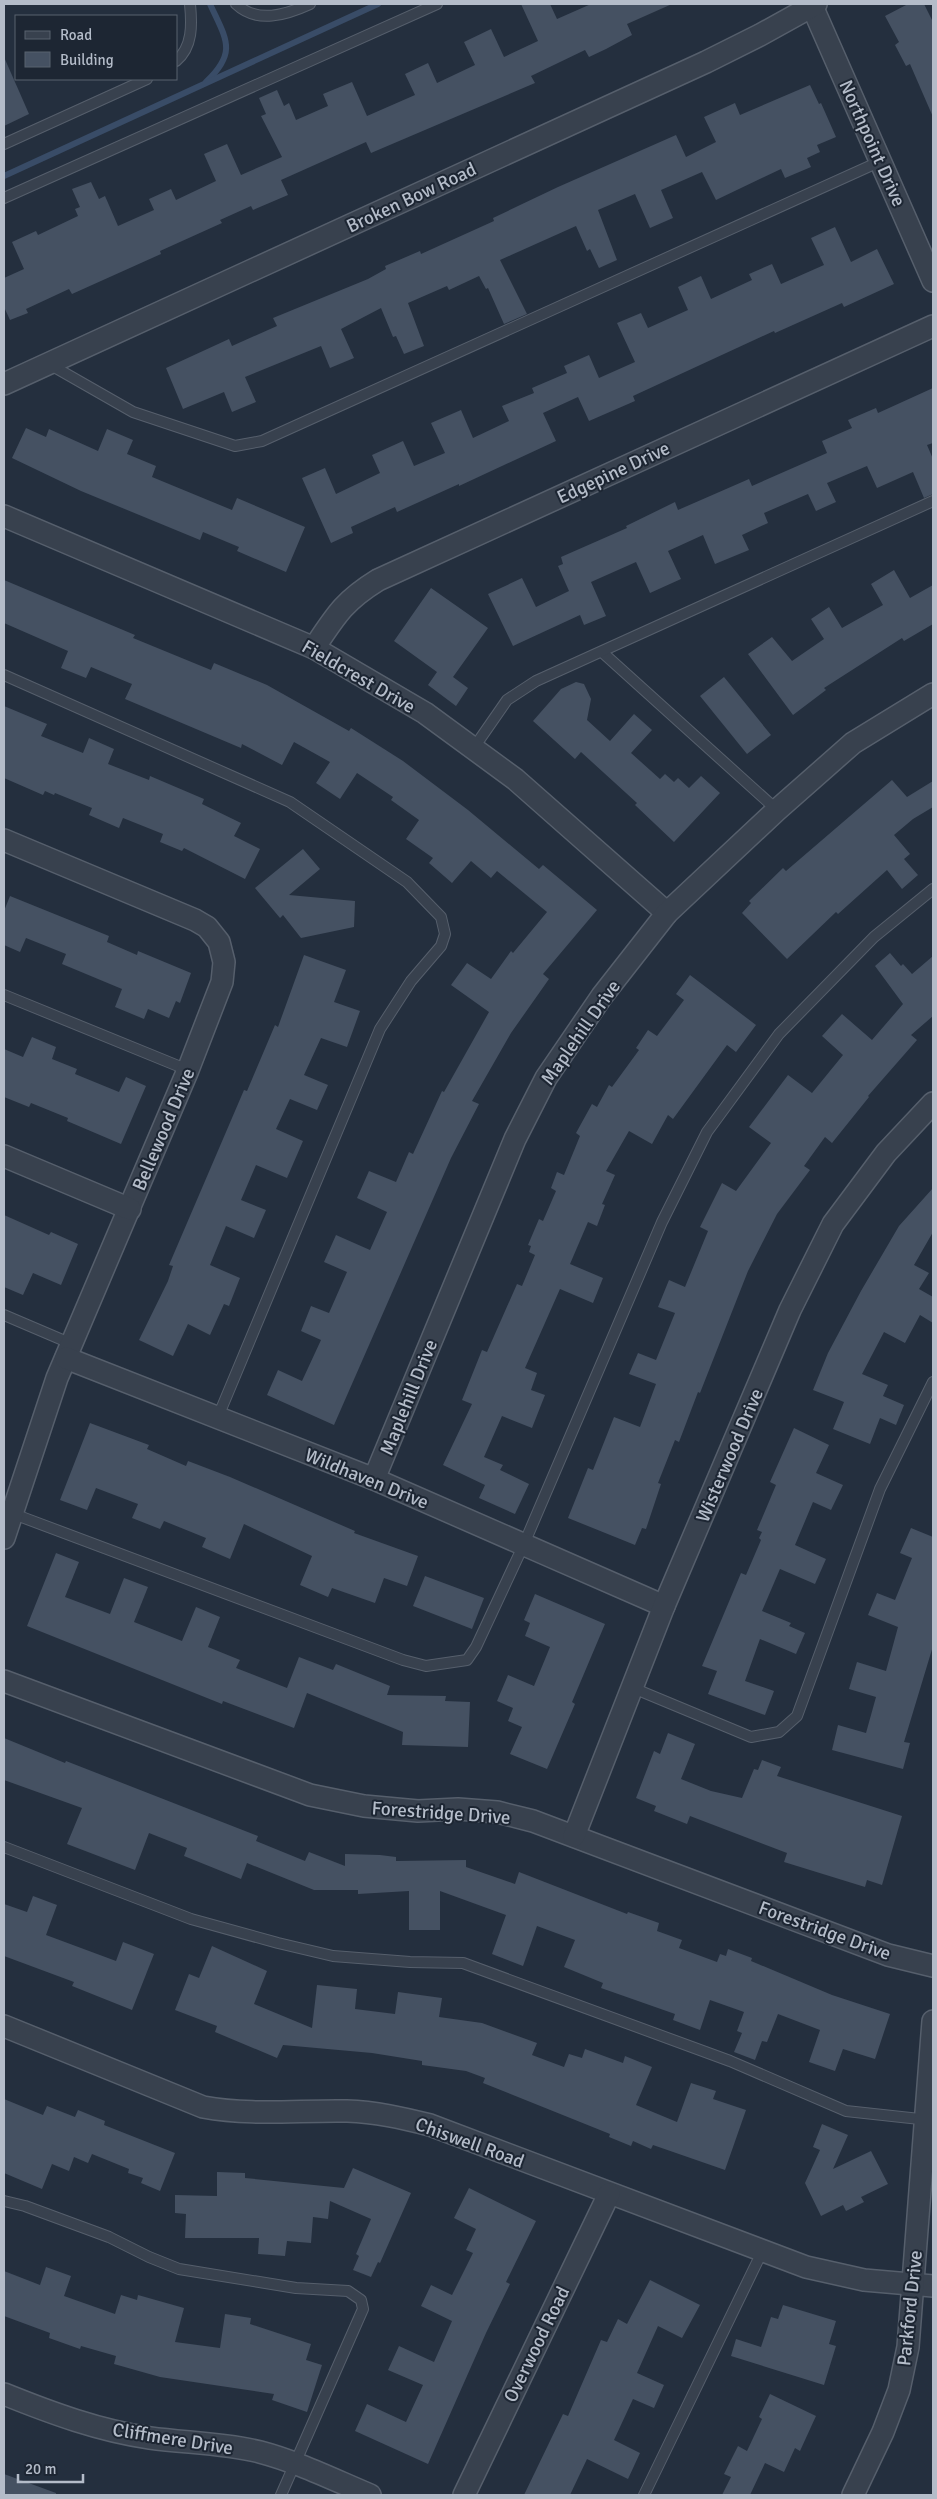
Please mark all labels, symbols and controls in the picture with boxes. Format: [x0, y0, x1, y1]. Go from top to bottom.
legend [15, 15, 178, 80]
text: Road [60, 26, 92, 44]
text: Building [60, 51, 114, 69]
street label: Northpoint Drive [833, 76, 911, 210]
street label: Broken Bow Road [343, 157, 480, 239]
street label: Edgepine Drive [553, 436, 674, 510]
street label: Fieldcrest Drive [298, 635, 419, 719]
street label: Maplehill Drive [536, 975, 626, 1090]
street label: Bellewood Drive [127, 1064, 201, 1194]
street label: Maplehill Drive [375, 1336, 443, 1459]
street label: Wisterwood Drive [691, 1385, 769, 1526]
street label: Wildhaven Drive [301, 1443, 432, 1515]
street label: Forestridge Drive [371, 1796, 511, 1830]
street label: Forestridge Drive [755, 1896, 894, 1966]
street label: Chiswell Road [412, 2112, 527, 2174]
street label: Parkford Drive [892, 2249, 928, 2367]
street label: Overwood Road [499, 2283, 575, 2406]
street label: Cliffmere Drive [111, 2418, 235, 2460]
scale bar [18, 2452, 82, 2484]
text: 20 m [25, 2460, 56, 2478]

